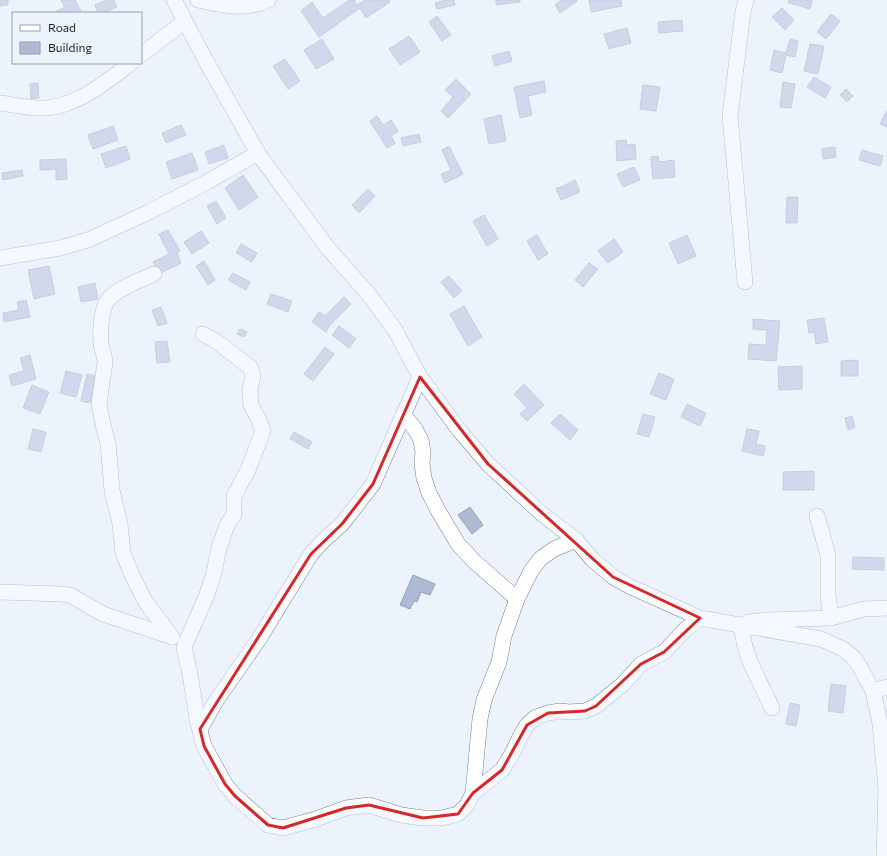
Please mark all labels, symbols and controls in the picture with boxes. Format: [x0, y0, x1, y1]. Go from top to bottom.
legend [12, 12, 142, 64]
text: Road [48, 20, 76, 34]
text: Building [48, 40, 92, 54]

